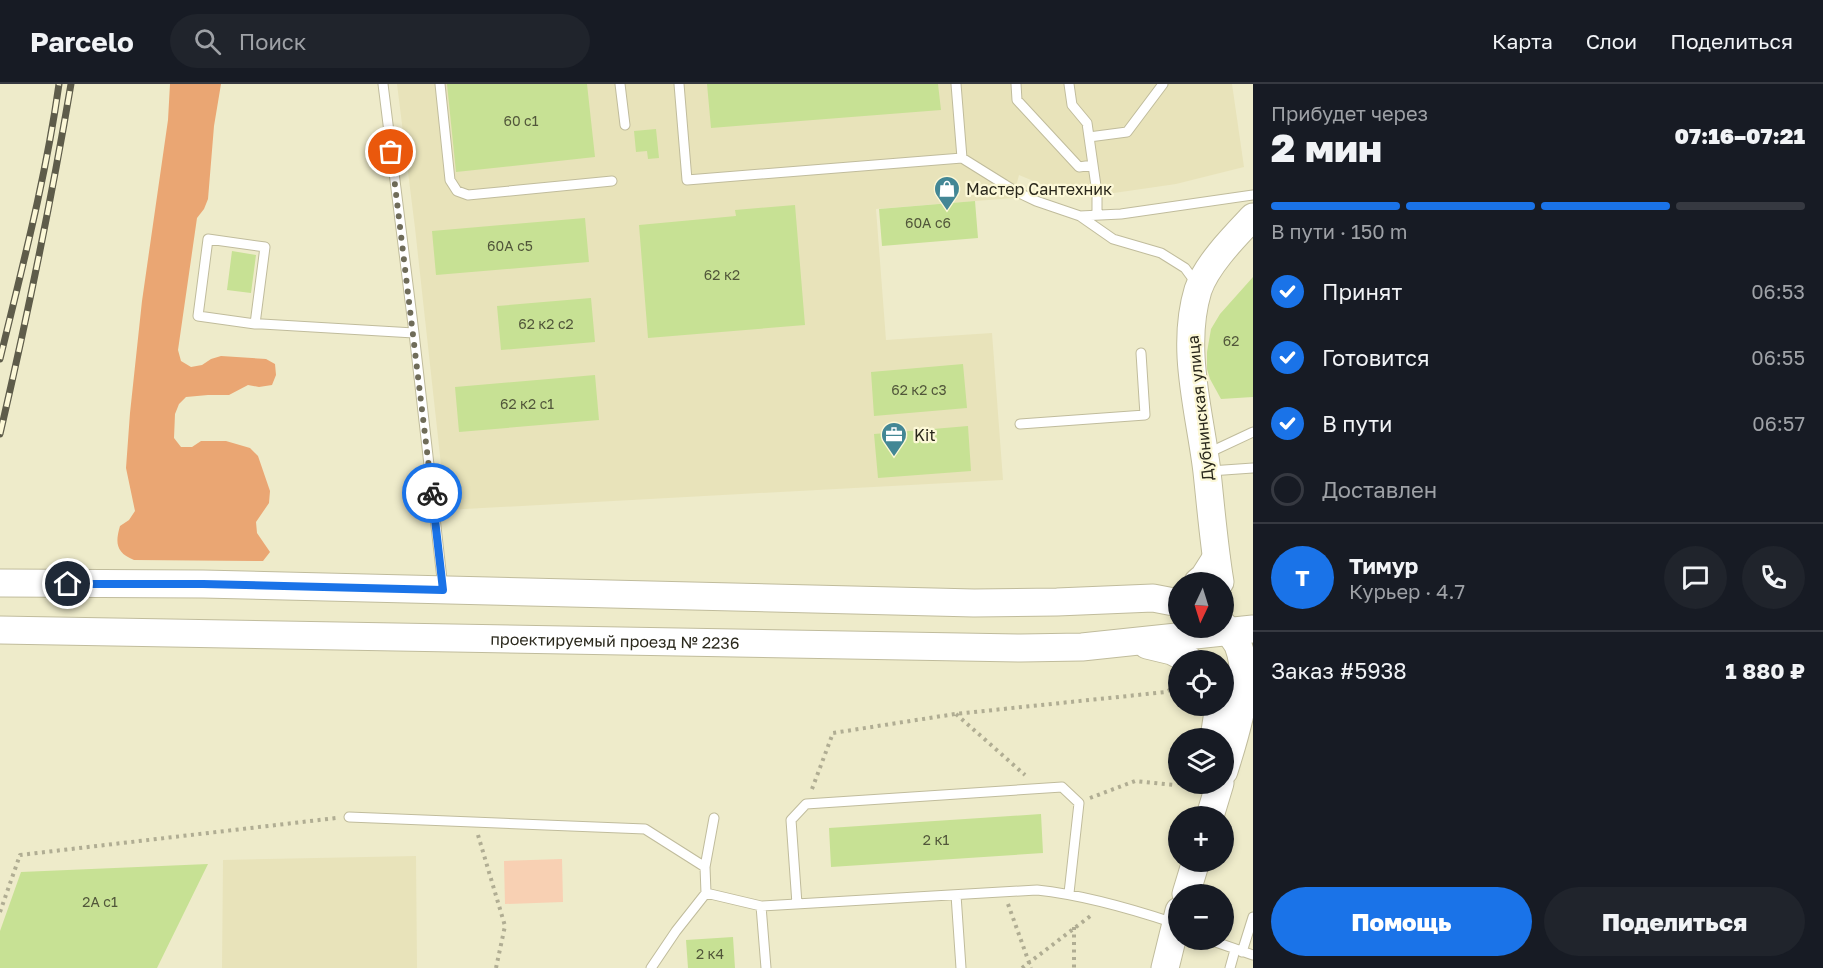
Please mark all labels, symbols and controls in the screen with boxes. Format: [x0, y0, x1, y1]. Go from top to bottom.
search box [170, 14, 590, 68]
text: Parcelo [30, 25, 134, 58]
icon: search [191, 25, 224, 58]
text: Поиск [239, 28, 307, 55]
text: Карта [1492, 28, 1553, 54]
text: Слои [1586, 28, 1637, 54]
text: Поделиться [1670, 28, 1793, 54]
text: Прибудет через [1271, 101, 1428, 125]
house number: 60 с1 [503, 112, 539, 129]
text: 07:16–07:21 [1674, 122, 1805, 149]
text: 2 мин [1271, 124, 1382, 171]
pin [365, 126, 416, 177]
icon: bag [374, 135, 407, 168]
shop icon: Мастер Сантехник [932, 174, 962, 212]
place label: Мастер Сантехник [966, 179, 1112, 199]
house number: 60А с6 [905, 214, 951, 231]
text: В пути · 150 m [1271, 219, 1407, 243]
house number: 60А с5 [487, 237, 533, 254]
house number: 62 к2 [704, 266, 740, 283]
icon: check [1271, 275, 1304, 308]
text: Принят [1322, 278, 1402, 305]
text: 06:53 [1751, 279, 1805, 303]
house number: 62 к2 с2 [518, 315, 574, 332]
house number: 62 [1223, 332, 1239, 349]
street label: Дубнинская улица [1182, 334, 1218, 482]
icon: check [1271, 341, 1304, 374]
text: Готовится [1322, 344, 1430, 371]
text: 06:55 [1751, 345, 1805, 369]
house number: 62 к2 с3 [891, 381, 947, 398]
house number: 62 к2 с1 [500, 395, 554, 412]
icon: check [1271, 407, 1304, 440]
text: В пути [1322, 410, 1392, 437]
text: 06:57 [1752, 411, 1805, 435]
office icon: Kit [879, 420, 909, 458]
place label: Kit [914, 425, 936, 445]
courier [402, 463, 462, 523]
text: Доставлен [1322, 476, 1437, 503]
icon: bike [416, 477, 449, 510]
button: chat [1664, 546, 1727, 609]
button: phone [1742, 546, 1805, 609]
text: Тимур [1349, 552, 1418, 579]
pin [42, 558, 93, 609]
text: Т [1295, 564, 1310, 591]
icon: home [51, 567, 84, 600]
north arrow [1168, 572, 1234, 638]
map controls [1168, 572, 1234, 950]
text: Курьер · 4.7 [1349, 579, 1465, 603]
street label: проектируемый проезд № 2236 [490, 629, 740, 653]
button: locate [1168, 650, 1234, 716]
text: Заказ #5938 [1271, 657, 1407, 684]
text: 1 880 ₽ [1725, 657, 1805, 684]
button: layers [1168, 728, 1234, 794]
button: + [1168, 806, 1234, 872]
house number: 2 к1 [923, 831, 949, 848]
button: − [1168, 884, 1234, 950]
button: Помощь [1271, 887, 1532, 956]
button: Поделиться [1544, 887, 1805, 956]
house number: 2А с1 [82, 893, 118, 910]
house number: 2 к4 [696, 945, 724, 962]

